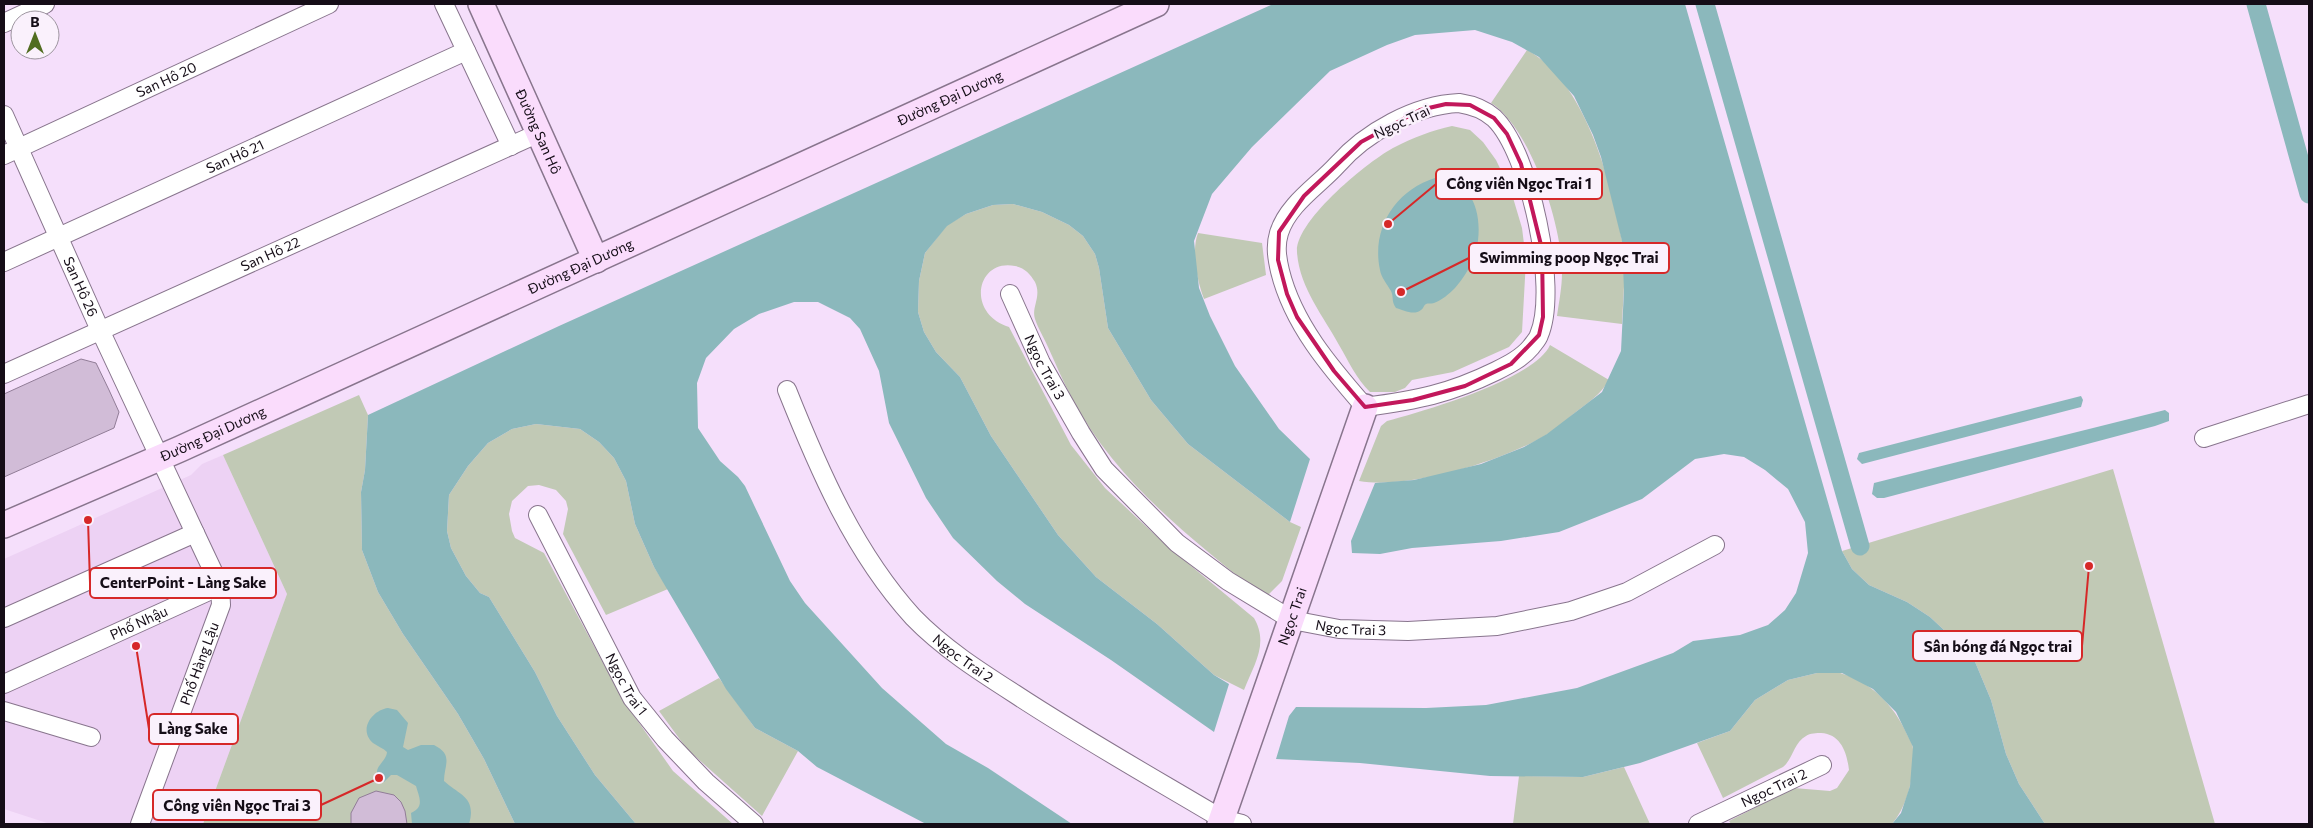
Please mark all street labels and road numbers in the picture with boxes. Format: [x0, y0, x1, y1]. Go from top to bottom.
street label: San Hô 20 [133, 58, 199, 100]
street label: Đường Đại Dương [894, 66, 1006, 129]
street label: Đường San Hô [512, 85, 565, 177]
street label: Ngọc Trai [1371, 101, 1433, 142]
street label: San Hô 21 [203, 135, 266, 177]
street label: San Hô 22 [238, 233, 303, 274]
street label: Đường Đại Dương [524, 234, 636, 298]
street label: San Hô 26 [60, 254, 102, 319]
street label: Ngọc Trai 3 [1021, 332, 1069, 402]
street label: Đường Đại Dương [157, 402, 269, 465]
street label: Ngọc Trai [1274, 585, 1310, 647]
street label: Phố Nhậu [107, 602, 170, 643]
street label: Ngọc Trai 3 [1314, 616, 1386, 638]
street label: Phố Hàng Lậu [176, 620, 222, 707]
street label: Ngọc Trai 2 [929, 630, 997, 686]
street label: Ngọc Trai 1 [602, 650, 651, 718]
street label: Ngọc Trai 2 [1738, 764, 1809, 810]

